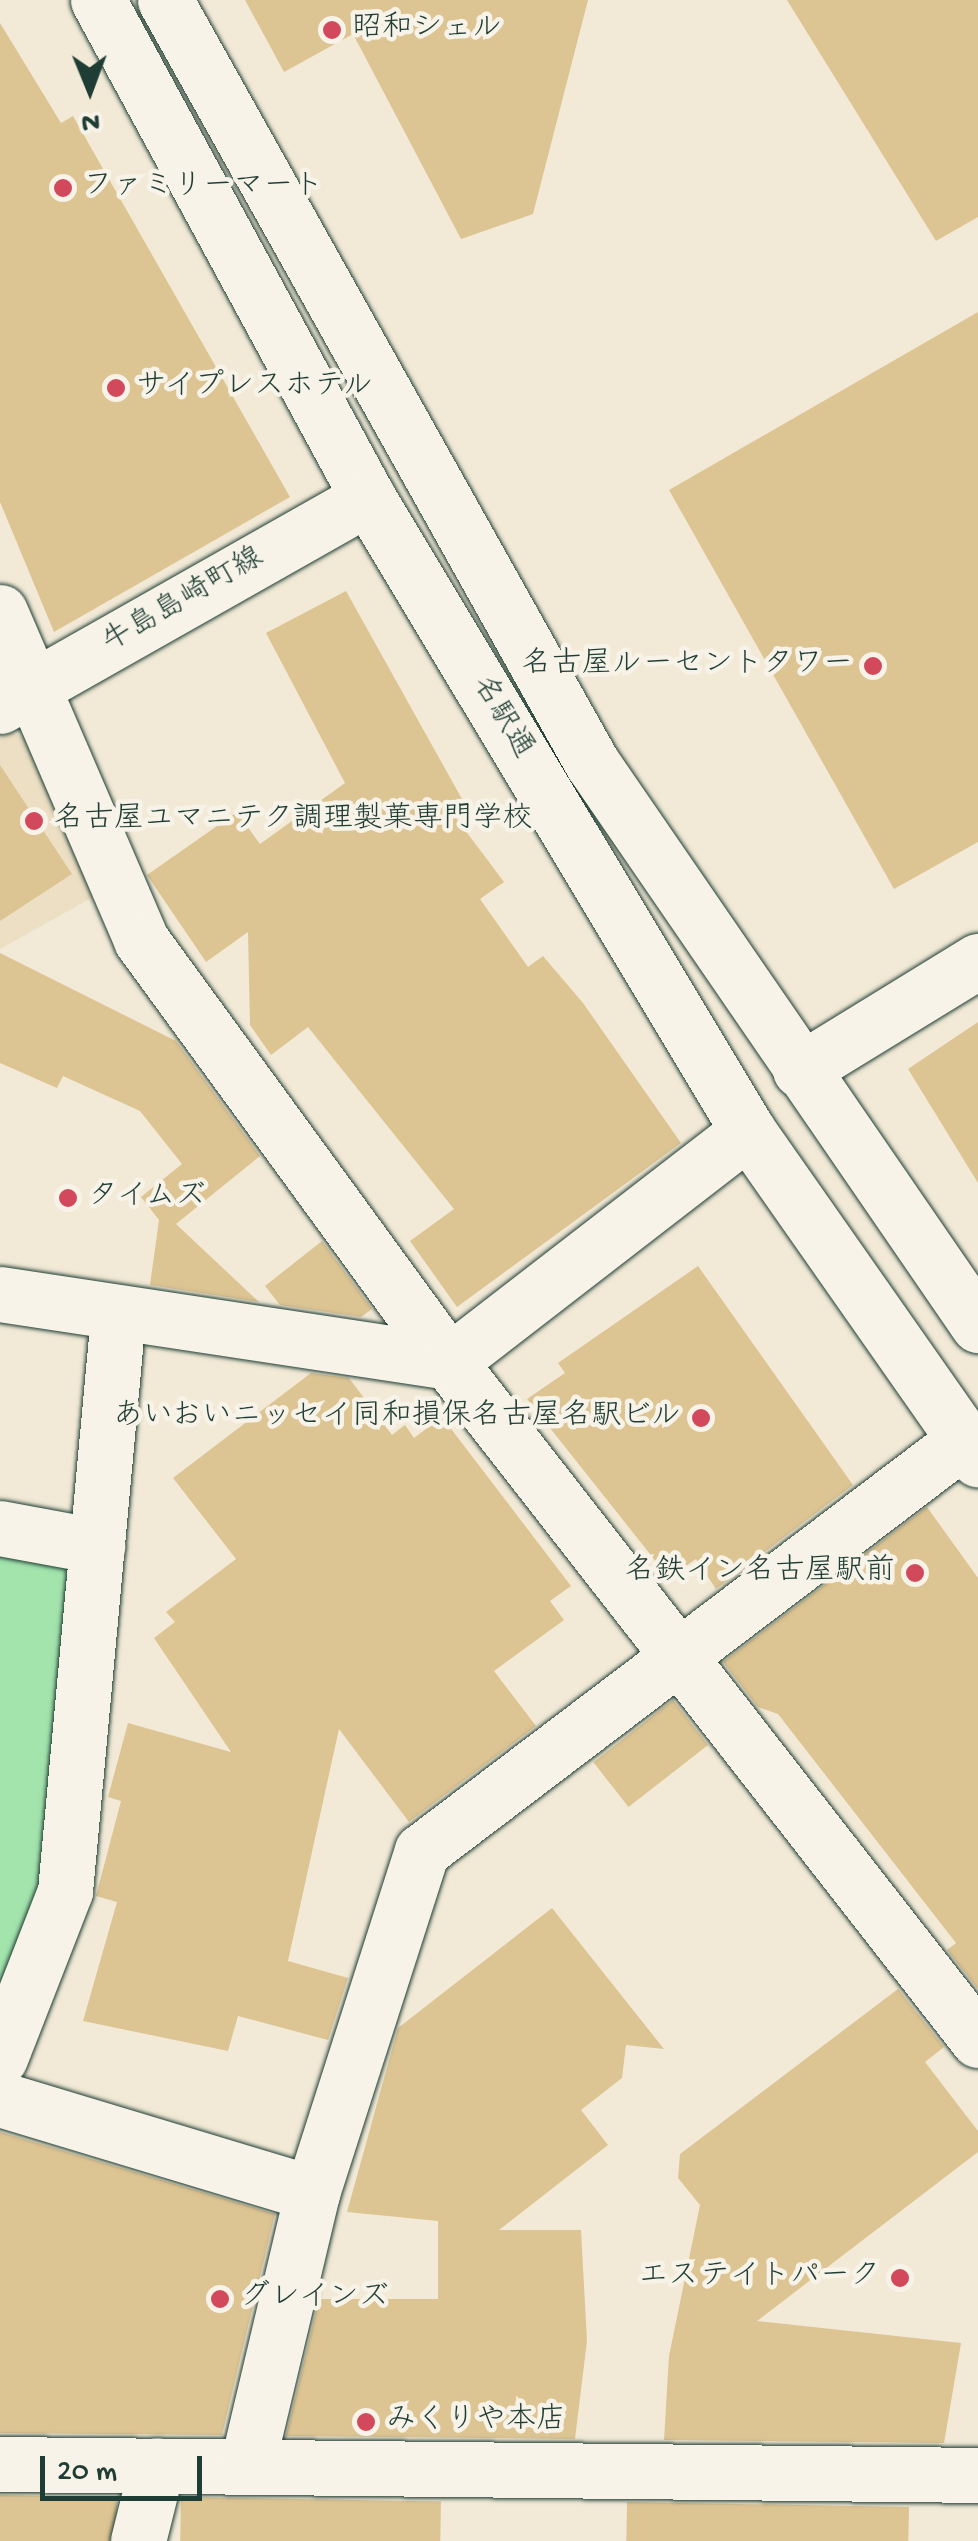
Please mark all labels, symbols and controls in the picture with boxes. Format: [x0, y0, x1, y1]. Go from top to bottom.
place label: 昭和シェル [352, 12, 502, 48]
marker: 昭和シェル [321, 19, 343, 41]
north arrow [40, 40, 140, 140]
text: N [81, 104, 100, 137]
place label: ファミリーマート [83, 170, 323, 206]
marker: ファミリーマート [52, 177, 74, 199]
place label: サイプレスホテル [136, 370, 376, 406]
marker: サイプレスホテル [105, 377, 127, 399]
street label: 牛島島崎町線 [97, 541, 271, 663]
place label: 名古屋ルーセントタワー [522, 648, 853, 684]
marker: 名古屋ルーセントタワー [862, 655, 884, 677]
street label: 名駅通 [462, 670, 540, 766]
place label: 名古屋ユマニテク調理製菓専門学校 [54, 803, 534, 839]
marker: 名古屋ユマニテク調理製菓専門学校 [23, 810, 45, 832]
place label: タイムズ [88, 1180, 208, 1216]
marker: タイムズ [57, 1187, 79, 1209]
place label: あいおいニッセイ同和損保名古屋名駅ビル [111, 1400, 681, 1436]
marker: あいおいニッセイ同和損保名古屋名駅ビル [690, 1407, 712, 1429]
place label: 名鉄イン名古屋駅前 [625, 1555, 895, 1591]
marker: 名鉄イン名古屋駅前 [904, 1562, 926, 1584]
place label: エステイトパーク [640, 2260, 880, 2296]
marker: エステイトパーク [889, 2267, 911, 2289]
place label: グレインズ [240, 2281, 390, 2317]
marker: グレインズ [209, 2288, 231, 2310]
place label: みくりや本店 [386, 2404, 566, 2440]
marker: みくりや本店 [355, 2411, 377, 2433]
scale bar [45, 2436, 208, 2498]
text: 20 m [57, 2456, 117, 2491]

